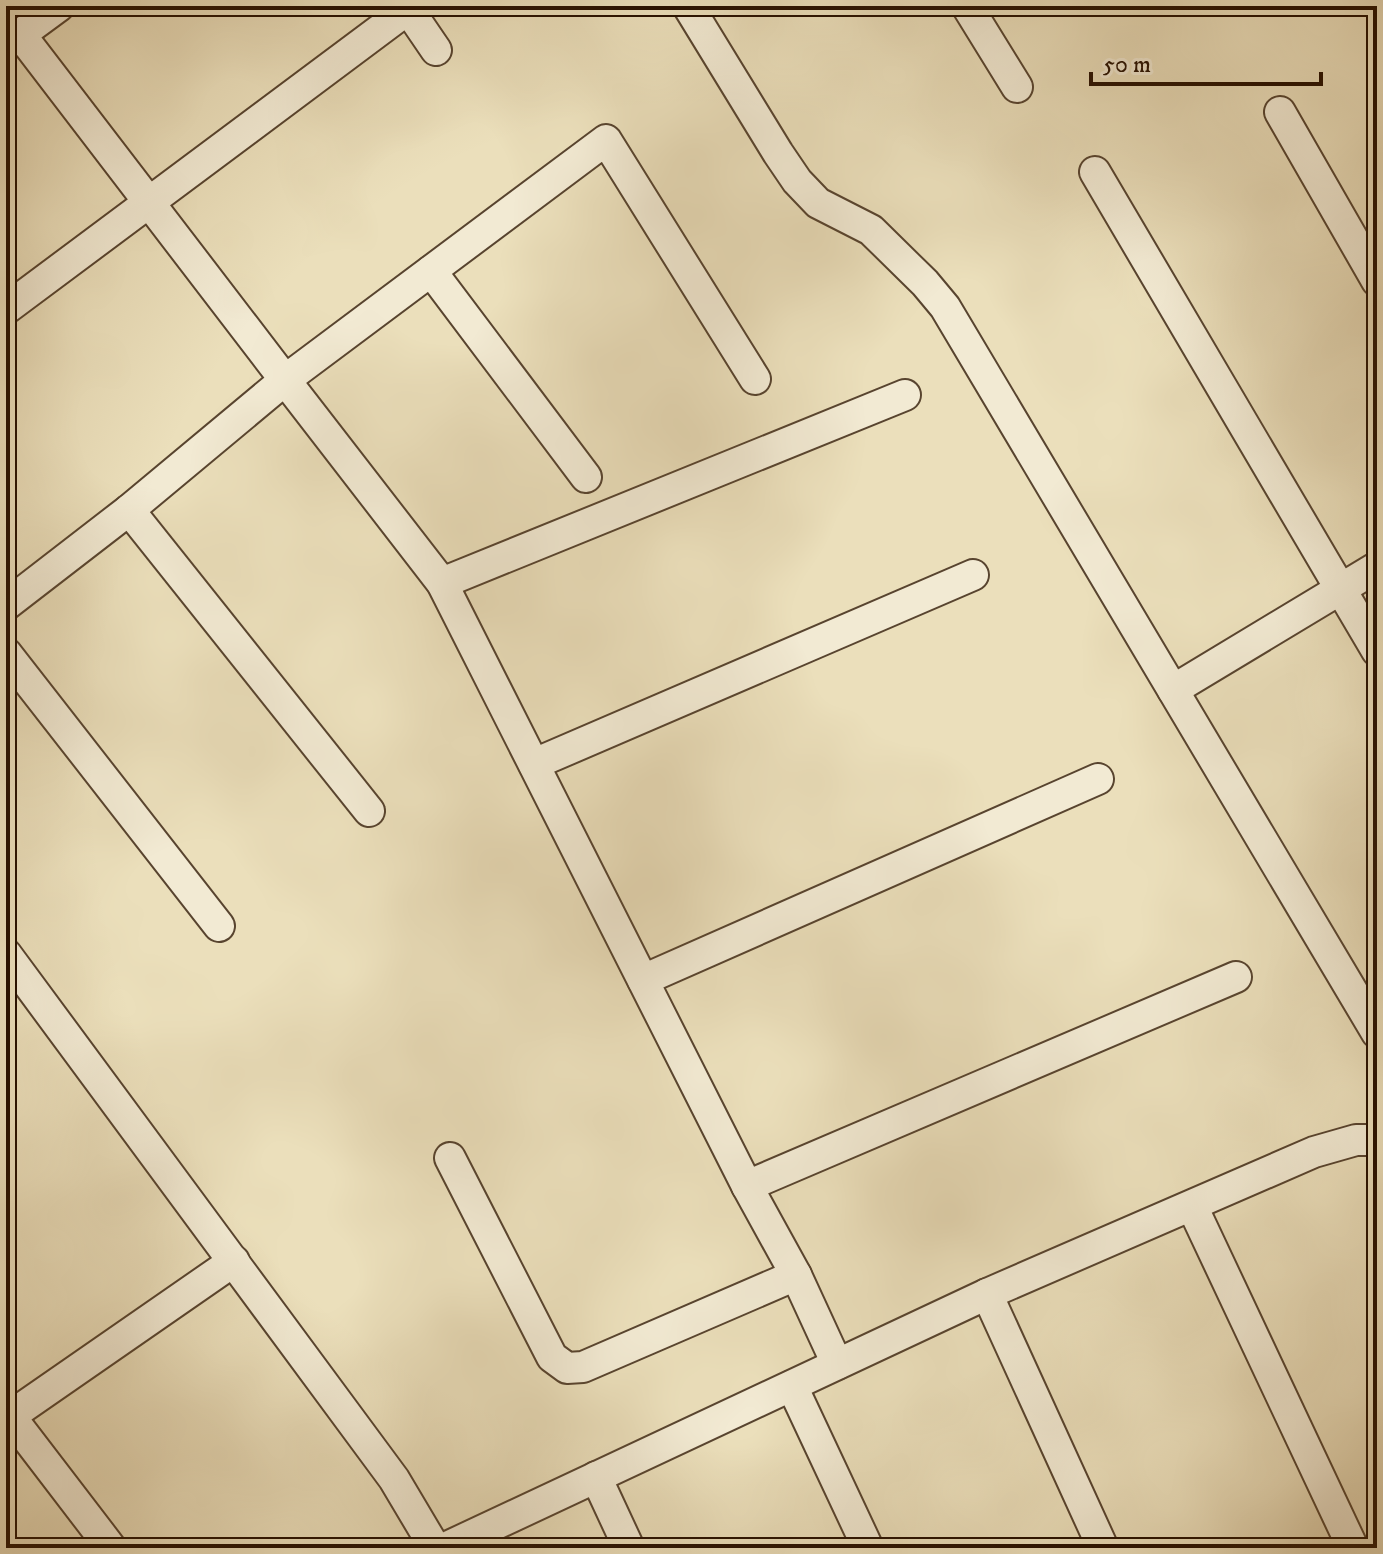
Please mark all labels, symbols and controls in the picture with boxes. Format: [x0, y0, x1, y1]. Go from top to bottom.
scale bar [1091, 36, 1321, 86]
text: 50 m [1103, 50, 1151, 80]

